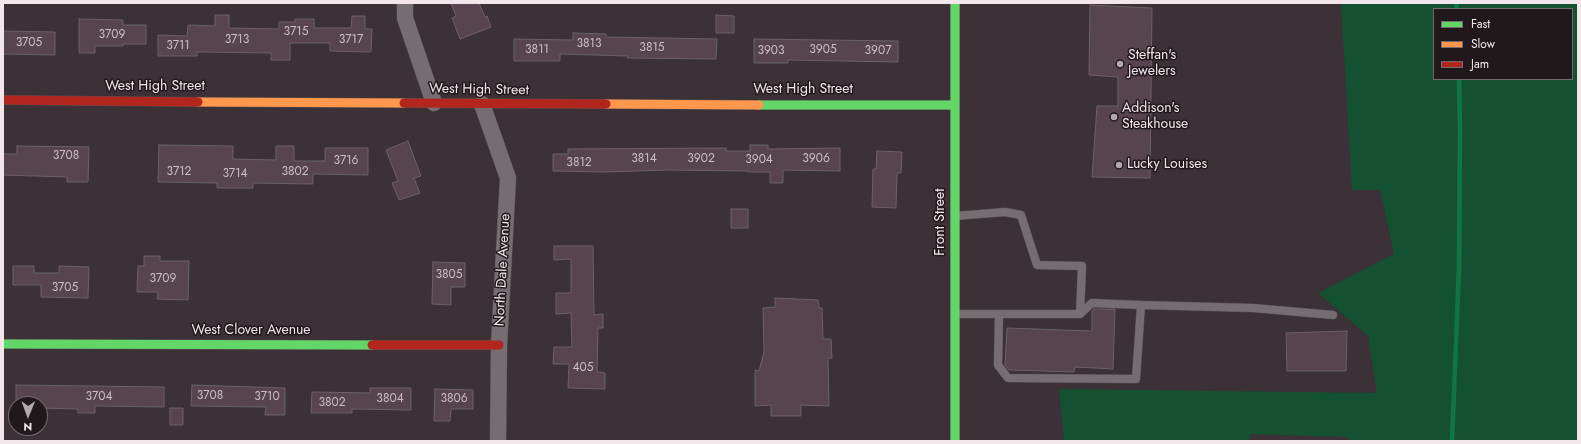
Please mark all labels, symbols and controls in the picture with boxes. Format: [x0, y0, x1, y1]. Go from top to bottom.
legend [1433, 8, 1573, 80]
text: Fast [1471, 15, 1490, 33]
house number: 3715 [284, 25, 308, 39]
house number: 3709 [99, 28, 125, 42]
house number: 3713 [225, 33, 249, 47]
house number: 3717 [339, 33, 363, 47]
text: Slow [1471, 35, 1495, 53]
house number: 3705 [16, 36, 42, 50]
house number: 3813 [576, 37, 602, 51]
house number: 3711 [166, 39, 190, 53]
house number: 3815 [639, 41, 665, 55]
house number: 3811 [525, 43, 549, 57]
house number: 3905 [809, 43, 837, 57]
house number: 3903 [757, 44, 785, 58]
house number: 3907 [865, 44, 891, 58]
place label: Steffan's Jewelers [1128, 48, 1176, 80]
text: Jam [1471, 55, 1489, 73]
marker: Steffan's Jewelers [1115, 59, 1125, 69]
street label: West High Street [105, 79, 205, 95]
street label: West High Street [429, 81, 529, 99]
street label: West High Street [753, 82, 853, 98]
place label: Addison's Steakhouse [1122, 101, 1188, 134]
marker: Addison's Steakhouse [1109, 112, 1119, 122]
house number: 3708 [53, 149, 79, 163]
house number: 3814 [631, 152, 657, 166]
house number: 3902 [687, 152, 715, 166]
house number: 3906 [802, 152, 830, 166]
house number: 3904 [745, 153, 773, 167]
house number: 3716 [334, 154, 358, 168]
house number: 3812 [566, 156, 592, 170]
place label: Lucky Louises [1127, 157, 1207, 173]
marker: Lucky Louises [1114, 160, 1124, 170]
house number: 3712 [167, 165, 191, 179]
house number: 3802 [281, 165, 309, 179]
house number: 3714 [222, 167, 248, 181]
street label: Front Street [933, 188, 949, 256]
street label: North Dale Avenue [492, 213, 514, 327]
house number: 3805 [435, 268, 463, 282]
house number: 3709 [150, 272, 176, 286]
house number: 3705 [52, 281, 78, 295]
street label: West Clover Avenue [191, 323, 311, 339]
house number: 405 [573, 361, 593, 375]
house number: 3708 [197, 389, 223, 403]
house number: 3704 [86, 390, 112, 404]
house number: 3710 [254, 390, 280, 404]
house number: 3804 [376, 392, 404, 406]
house number: 3806 [440, 392, 468, 406]
north arrow [8, 396, 48, 436]
house number: 3802 [318, 396, 346, 410]
text: N [23, 419, 32, 435]

